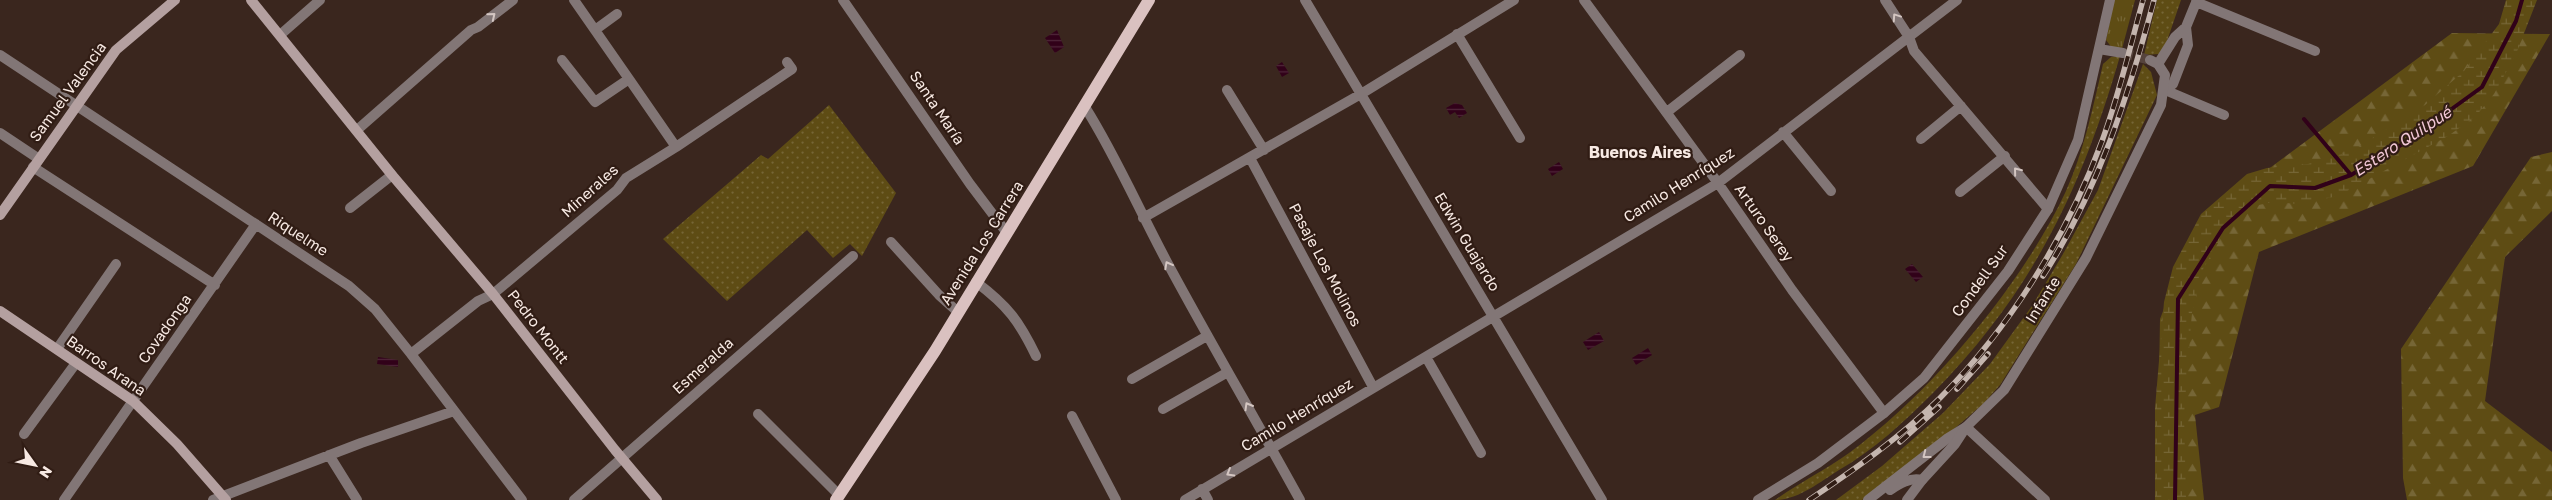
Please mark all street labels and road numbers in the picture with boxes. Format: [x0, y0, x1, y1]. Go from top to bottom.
street label: Samuel Valencia [25, 38, 109, 145]
street label: Santa María [907, 67, 969, 148]
street label: Camilo Henríquez [1620, 143, 1737, 225]
street label: Minerales [557, 160, 622, 220]
street label: Avenida Los Carrera [936, 177, 1027, 308]
street label: Arturo Serey [1731, 180, 1798, 265]
street label: Edwin Guajardo [1431, 189, 1504, 294]
street label: Pasaje Los Molinos [1286, 200, 1366, 329]
street label: Riquelme [265, 207, 332, 259]
street label: Condell Sur [1947, 241, 2011, 320]
street label: Infante [2021, 273, 2064, 326]
street label: Pedro Montt [504, 286, 573, 367]
street label: Covadonga [134, 290, 195, 367]
street label: Barros Arana [63, 331, 150, 399]
street label: Esmeralda [668, 333, 736, 397]
street label: Camilo Henríquez [1237, 373, 1356, 455]

